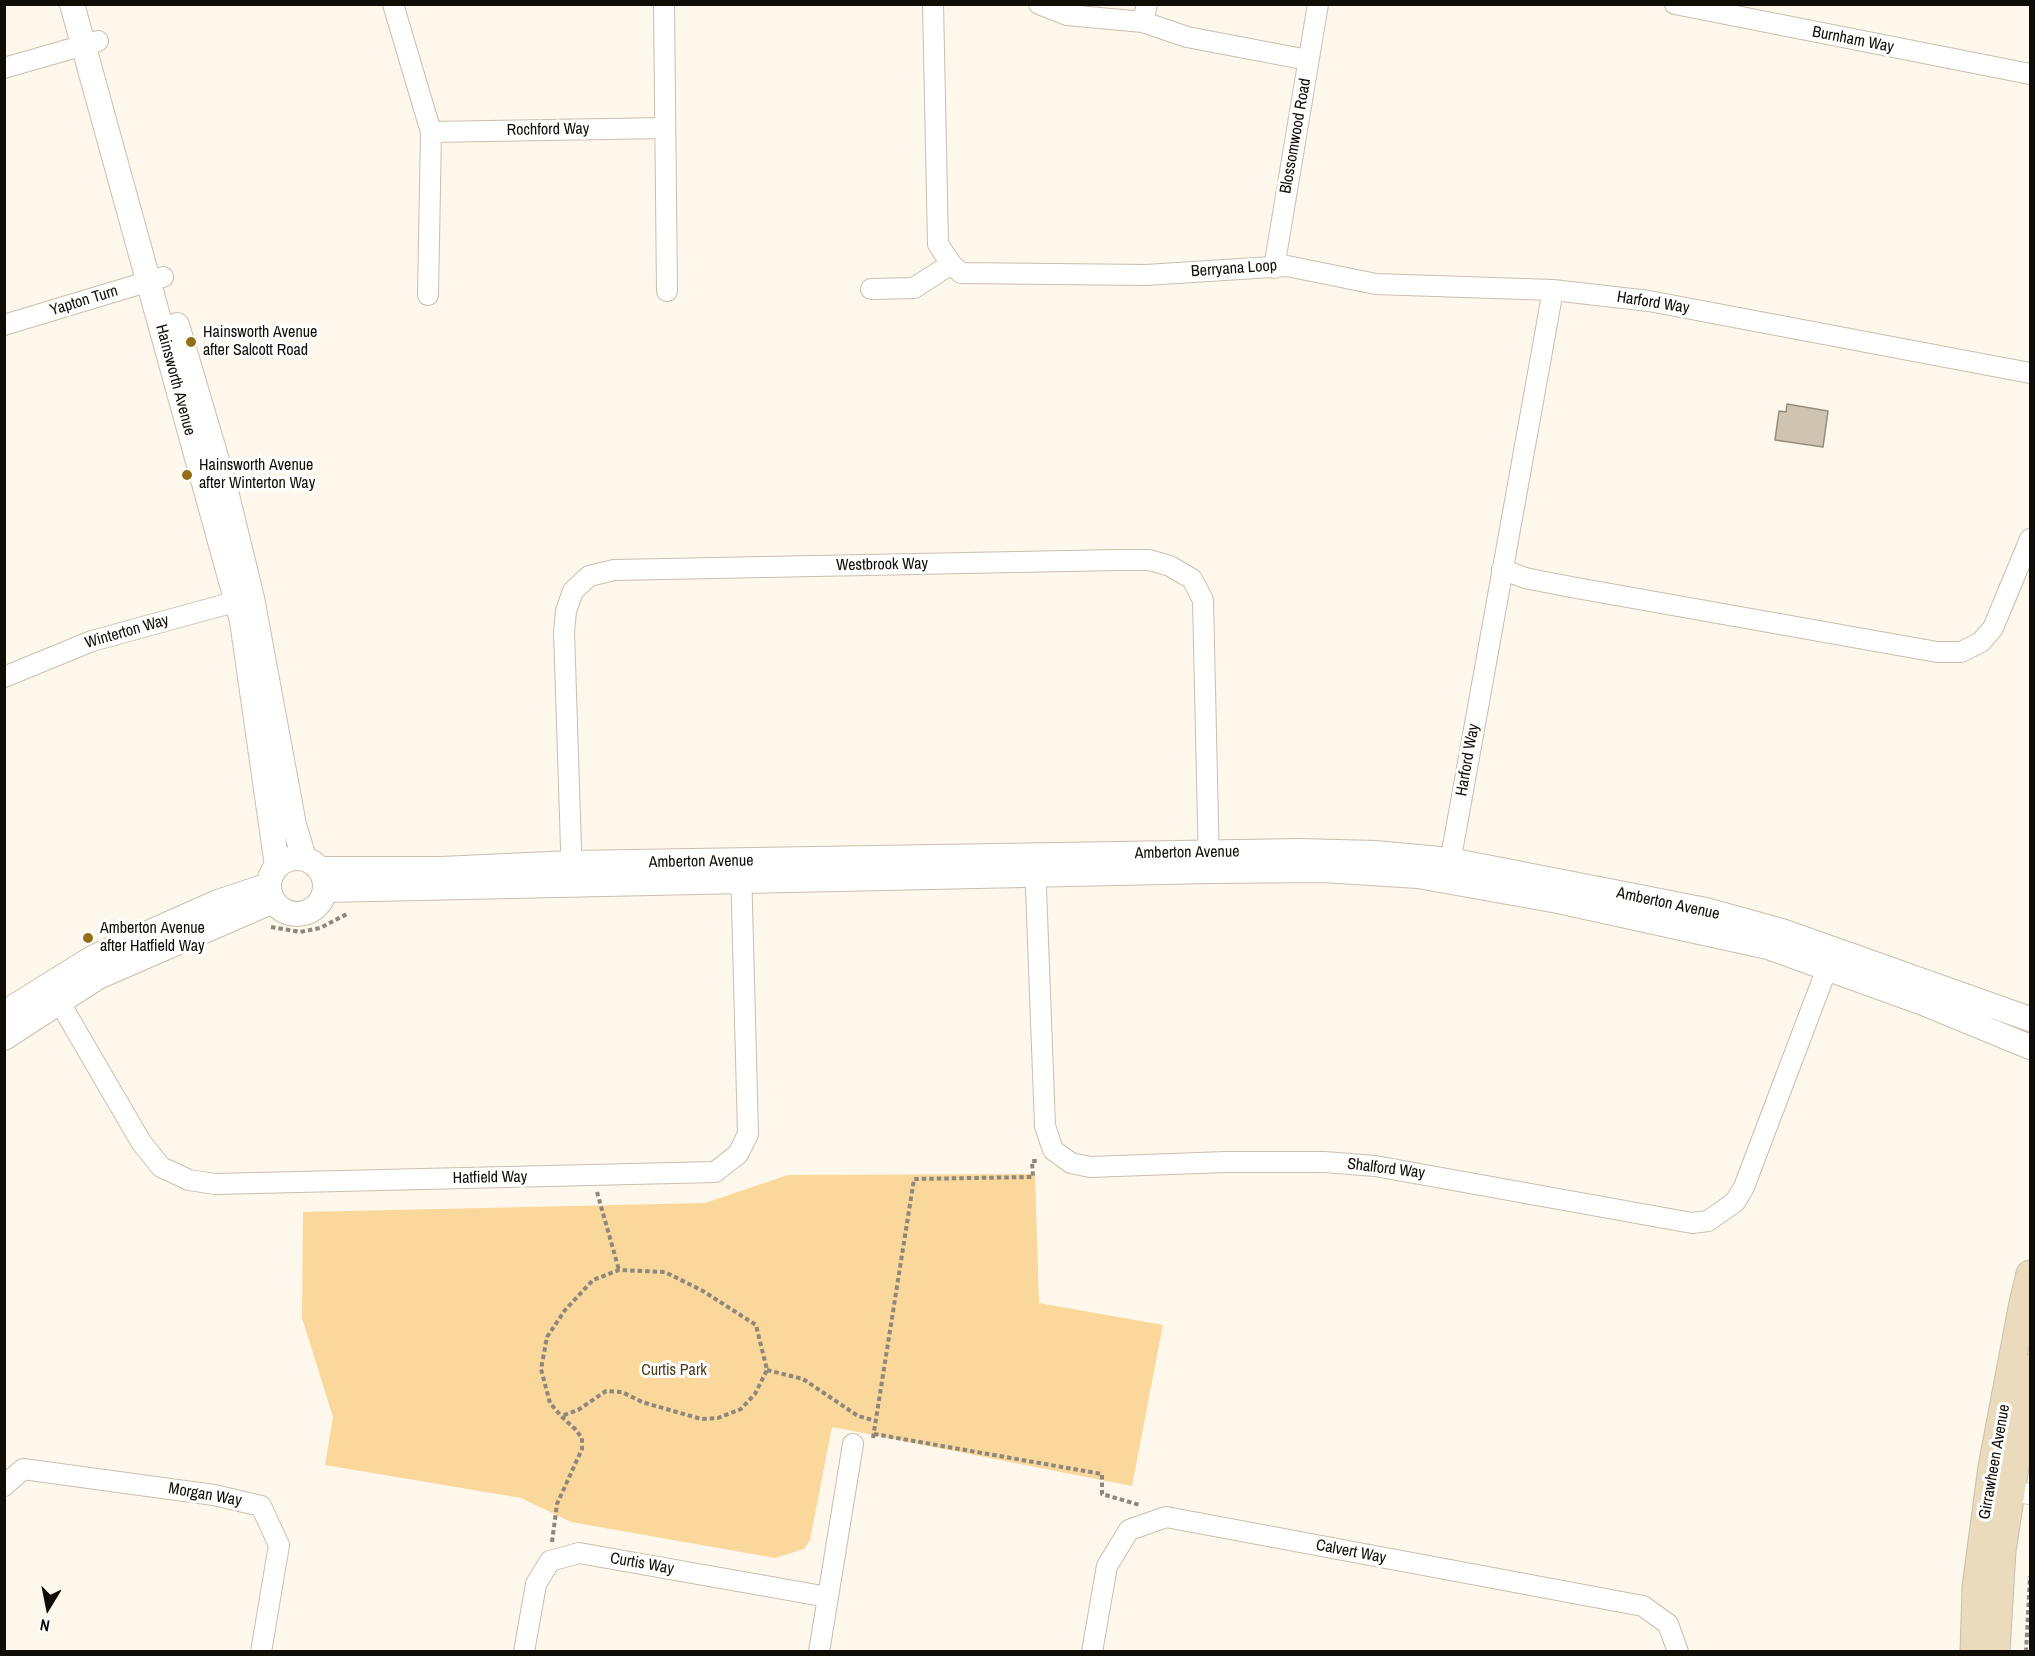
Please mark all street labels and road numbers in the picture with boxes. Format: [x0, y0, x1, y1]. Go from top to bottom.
street label: Burnham Way [1811, 23, 1895, 57]
street label: Blossomwood Road [1276, 77, 1316, 195]
street label: Rochford Way [507, 120, 589, 140]
street label: Berryana Loop [1190, 256, 1278, 282]
street label: Yapton Turn [48, 282, 120, 320]
street label: Harford Way [1615, 288, 1691, 318]
street label: Hainsworth Avenue [151, 322, 199, 438]
street label: Westbrook Way [836, 555, 928, 575]
street label: Winterton Way [83, 611, 171, 653]
street label: Harford Way [1452, 722, 1484, 798]
street label: Amberton Avenue [1134, 842, 1240, 864]
street label: Amberton Avenue [648, 851, 754, 873]
street label: Amberton Avenue [1615, 884, 1721, 924]
street label: Shalford Way [1346, 1155, 1426, 1183]
street label: Hatfield Way [453, 1168, 527, 1188]
street label: Girrawheen Avenue [1975, 1403, 2015, 1521]
street label: Morgan Way [167, 1479, 243, 1511]
street label: Calvert Way [1314, 1536, 1388, 1568]
street label: Curtis Way [609, 1549, 675, 1579]

